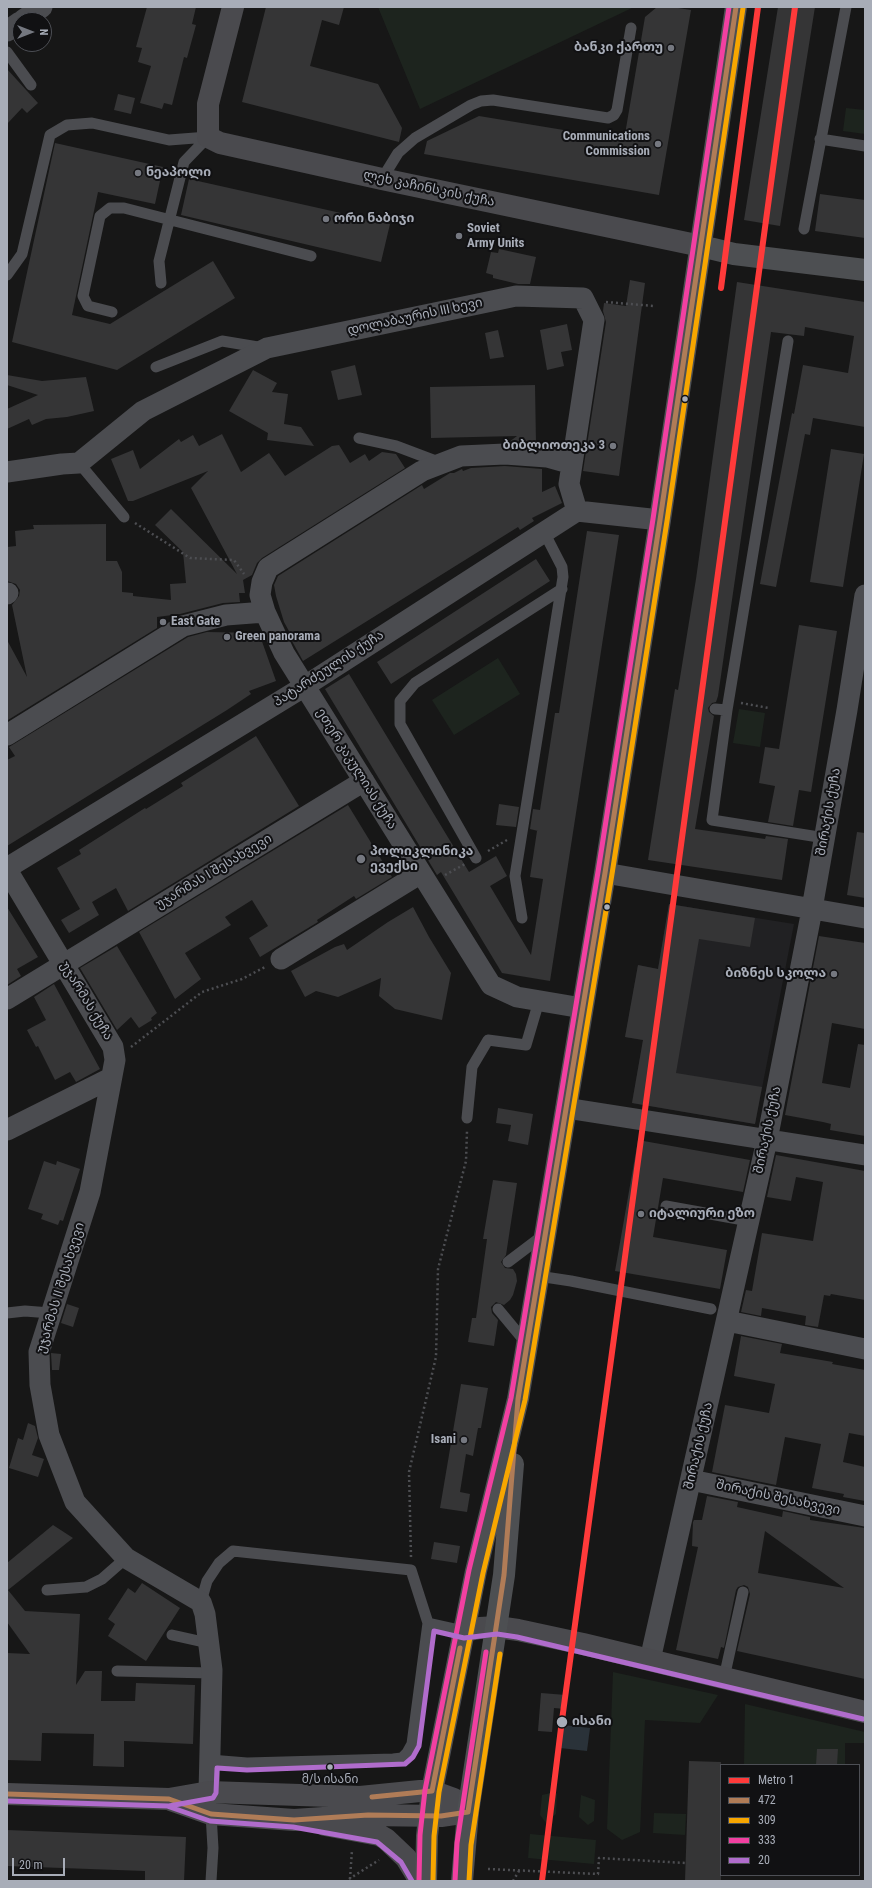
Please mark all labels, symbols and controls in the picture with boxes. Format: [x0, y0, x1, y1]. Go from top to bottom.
north arrow [12, 12, 52, 52]
text: N [37, 29, 50, 35]
place label: ბანკი ქართუ [574, 40, 663, 56]
marker: ბანკი ქართუ [666, 43, 676, 53]
place label: Communications Commission [563, 129, 650, 160]
marker: Communications Commission [653, 139, 663, 149]
place label: ნეაპოლი [146, 165, 211, 181]
street label: ლეხ კაჩინსკის ქუჩა [362, 167, 496, 211]
marker: ნეაპოლი [133, 168, 143, 178]
place label: ორი ნაბიჯი [334, 211, 414, 227]
marker: ორი ნაბიჯი [321, 214, 331, 224]
place label: Soviet Army Units [467, 221, 524, 252]
marker: Soviet Army Units [454, 231, 464, 241]
street label: დოლაბაურის III ხევი [346, 295, 484, 339]
unlabelled marker [680, 394, 690, 404]
place label: ბიბლიოთეკა 3 [503, 438, 605, 454]
marker: ბიბლიოთეკა 3 [608, 441, 618, 451]
place label: East Gate [171, 614, 220, 630]
marker: East Gate [158, 617, 168, 627]
street label: პატარძეულის ქუჩა [271, 628, 387, 710]
place label: Green panorama [235, 629, 320, 645]
marker: Green panorama [222, 632, 232, 642]
street label: ეთერ კაკულიას ქუჩა [312, 706, 400, 832]
street label: შირაქის ქუჩა [814, 767, 844, 857]
street label: უჯარმას I შესახვევი [153, 831, 275, 913]
place label: პოლიკლინიკა ევექსი [370, 844, 473, 875]
marker: პოლიკლინიკა ევექსი [355, 853, 367, 865]
unlabelled marker [602, 902, 612, 912]
street label: უჯარმას ქუჩა [56, 959, 116, 1043]
place label: ბიზნეს სკოლა [725, 966, 826, 982]
marker: ბიზნეს სკოლა [829, 969, 839, 979]
street label: შირაქის ქუჩა [751, 1085, 785, 1175]
place label: იტალიური ეზო [649, 1206, 755, 1222]
marker: იტალიური ეზო [636, 1209, 646, 1219]
street label: უჯარმას II შესახვევი [34, 1221, 88, 1355]
street label: შირაქის ქუჩა [681, 1401, 717, 1491]
place label: Isani [431, 1432, 456, 1448]
marker: Isani [459, 1435, 469, 1445]
street label: შირაქის შესახვევი [714, 1477, 842, 1519]
place label: ისანი [572, 1714, 612, 1730]
marker: ისანი [555, 1715, 569, 1729]
marker: მ/ს ისანი [325, 1762, 335, 1772]
legend [720, 1764, 860, 1876]
place label: მ/ს ისანი [302, 1773, 358, 1787]
text: Metro 1 [758, 1773, 794, 1787]
text: 472 [758, 1793, 776, 1807]
text: 309 [758, 1813, 776, 1827]
text: 333 [758, 1833, 776, 1847]
scale bar [14, 1850, 67, 1876]
text: 20 [758, 1853, 770, 1867]
text: 20 m [19, 1858, 43, 1872]

